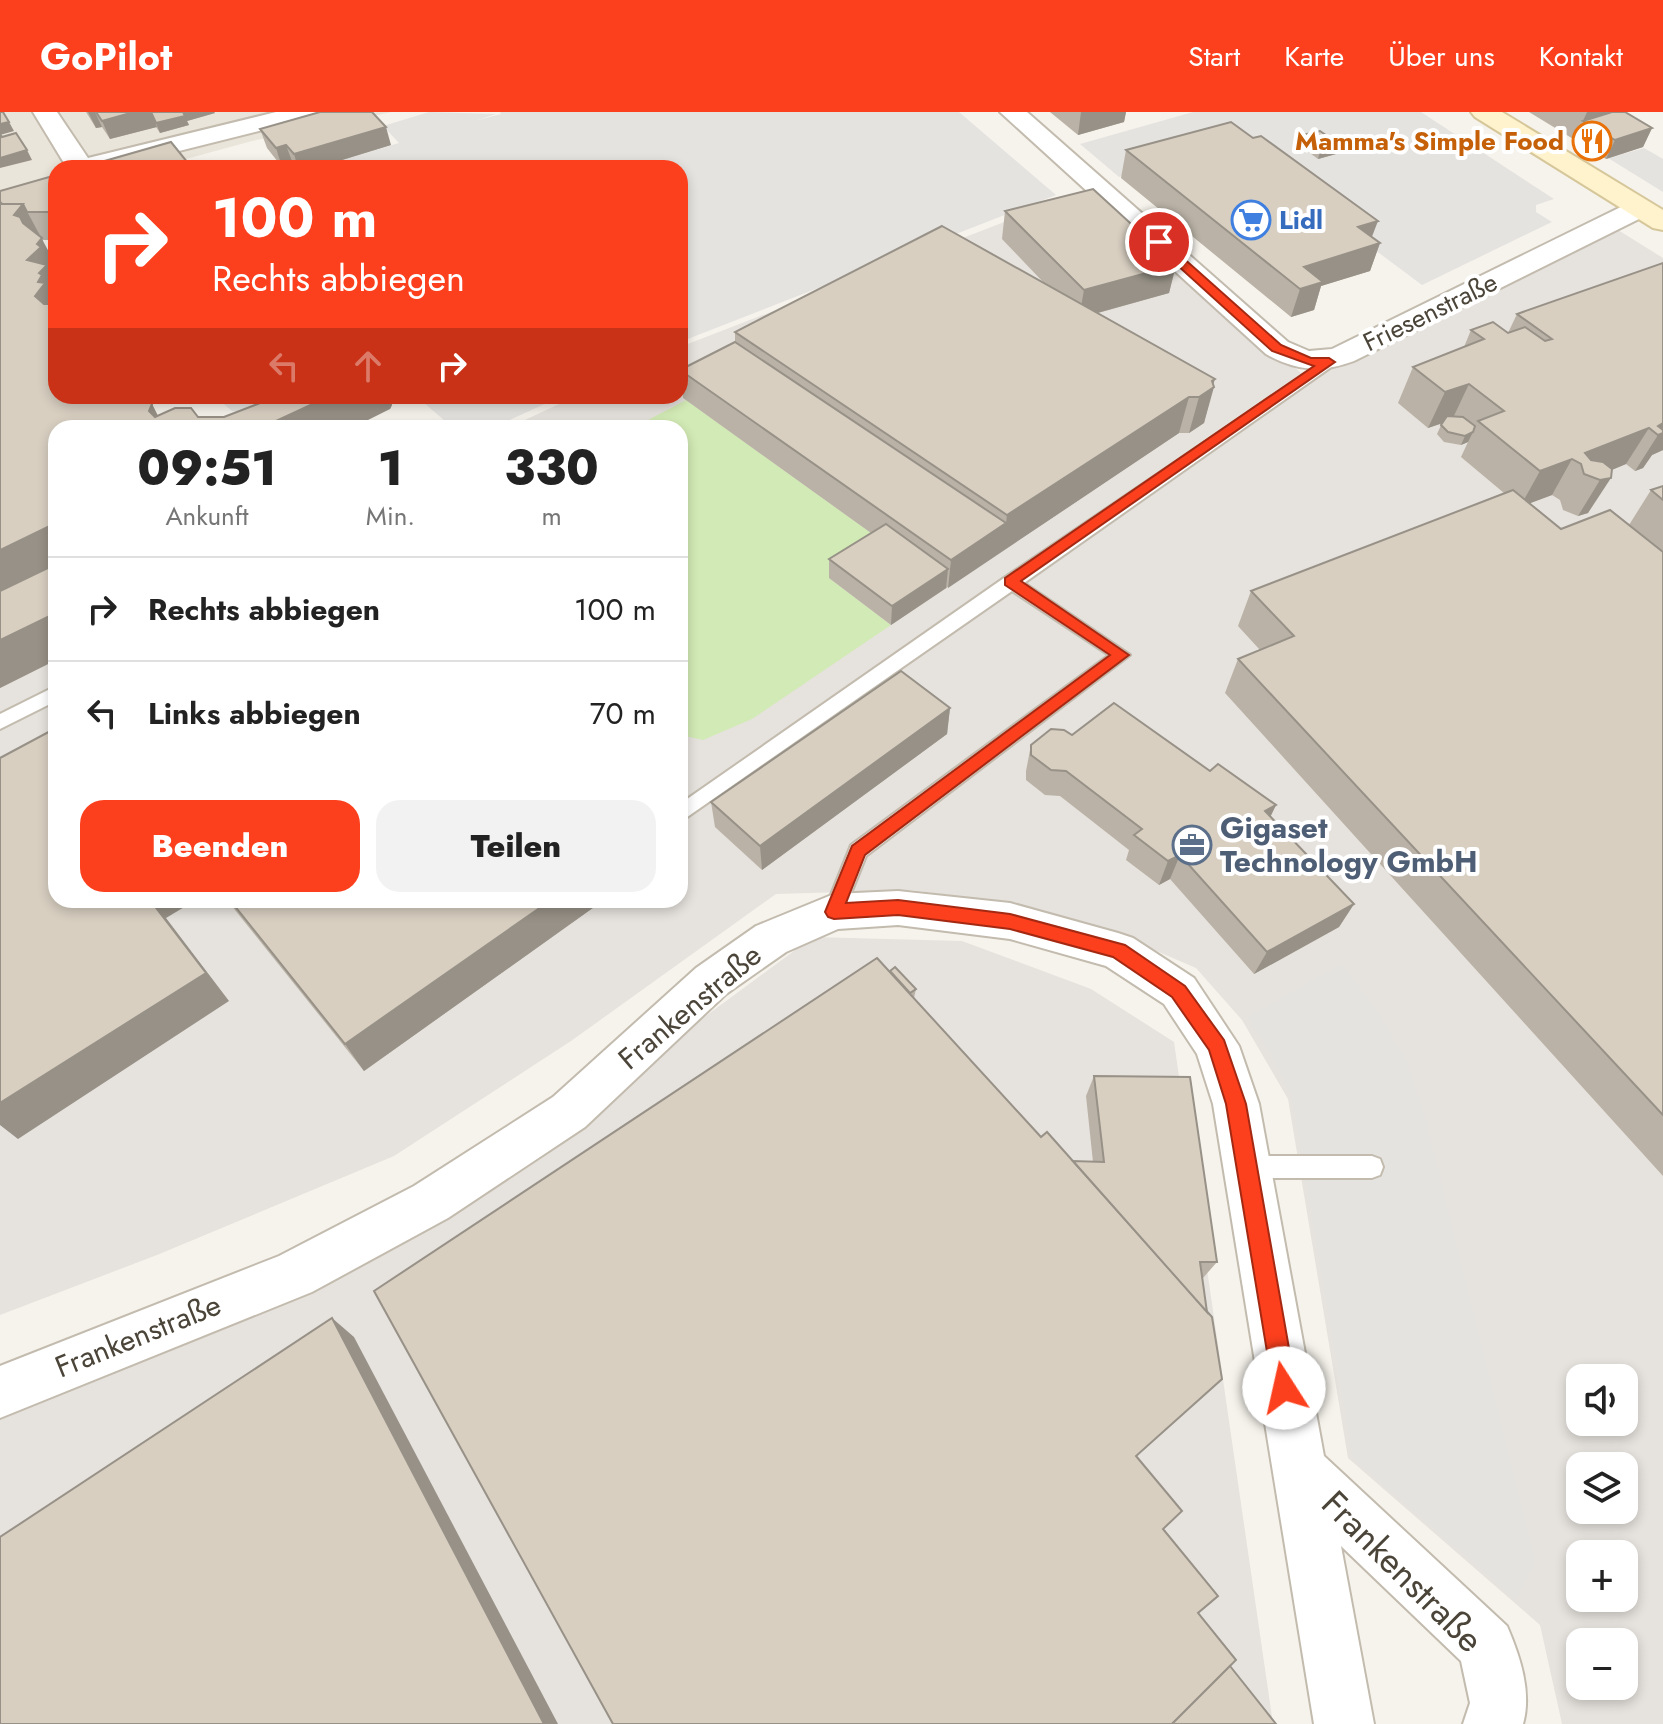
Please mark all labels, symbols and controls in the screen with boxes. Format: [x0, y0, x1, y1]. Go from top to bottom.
text: GoPilot [40, 29, 172, 84]
text: Start [1188, 36, 1240, 77]
text: Karte [1284, 36, 1344, 77]
text: Über uns [1388, 36, 1495, 77]
text: Kontakt [1539, 36, 1623, 77]
restaurant icon: Mamma's Simple Food [1571, 120, 1613, 162]
place label: Mamma's Simple Food [1295, 122, 1564, 160]
text: 100 m [212, 177, 377, 258]
icon: right [80, 192, 184, 296]
supermarket icon: Lidl [1230, 199, 1272, 241]
place label: Lidl [1279, 201, 1323, 239]
pin [1125, 208, 1193, 276]
icon: arrive [1137, 220, 1181, 264]
text: Rechts abbiegen [212, 252, 465, 304]
street label: Friesenstraße [1356, 263, 1504, 361]
icon: left [262, 344, 306, 388]
icon: ahead [346, 344, 390, 388]
icon: right [430, 344, 474, 388]
text: 09:51 [137, 434, 277, 503]
text: 1 [378, 434, 403, 503]
text: 330 [504, 434, 599, 503]
text: Ankunft [165, 497, 248, 535]
text: Min. [366, 497, 415, 535]
text: m [541, 497, 562, 535]
icon: right [80, 587, 124, 631]
text: Rechts abbiegen [148, 588, 380, 631]
text: 100 m [574, 588, 656, 631]
icon: left [80, 691, 124, 735]
text: Links abbiegen [148, 692, 361, 735]
text: 70 m [590, 692, 656, 735]
button: Beenden [80, 800, 360, 892]
button: Teilen [376, 800, 656, 892]
place label: Gigaset Technology GmbH [1220, 806, 1478, 883]
office icon: Gigaset Technology GmbH [1171, 824, 1213, 866]
street label: Frankenstraße [609, 934, 771, 1079]
street label: Frankenstraße [49, 1283, 227, 1388]
position arrow [1242, 1346, 1326, 1430]
map controls [1566, 1364, 1638, 1700]
button: sound [1566, 1364, 1638, 1436]
button: layers [1566, 1452, 1638, 1524]
street label: Frankenstraße [1310, 1478, 1496, 1664]
button: + [1566, 1540, 1638, 1612]
button: − [1566, 1628, 1638, 1700]

